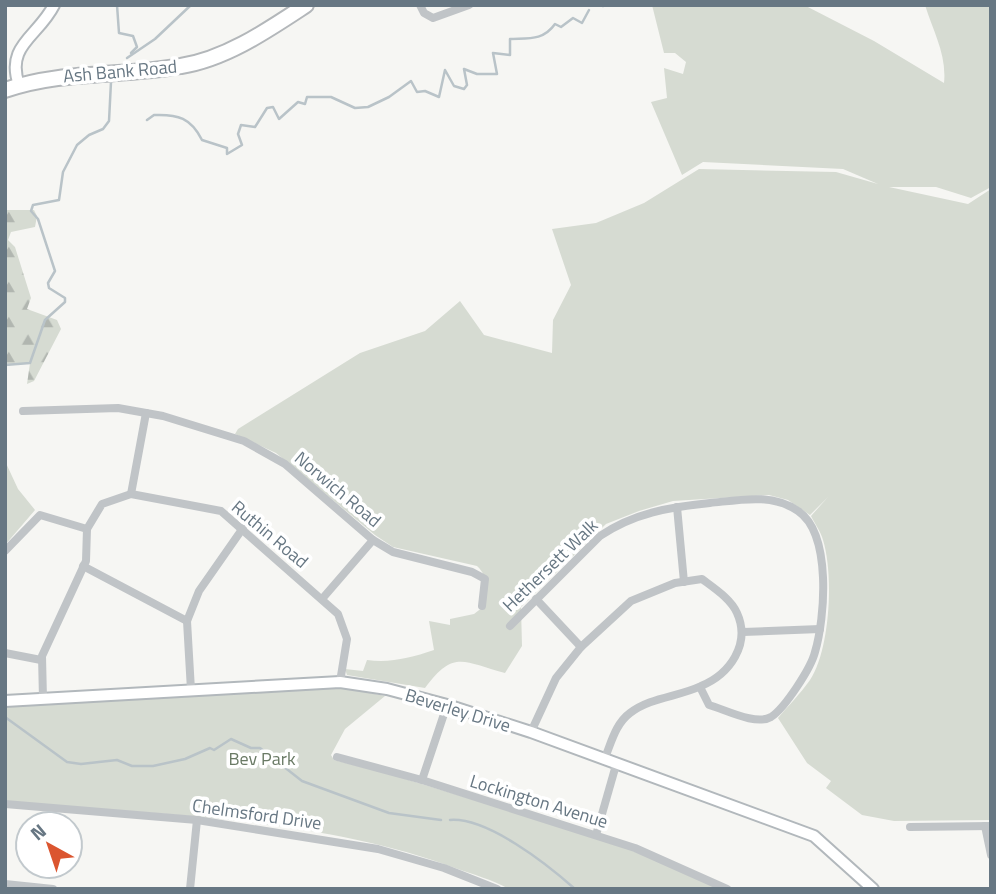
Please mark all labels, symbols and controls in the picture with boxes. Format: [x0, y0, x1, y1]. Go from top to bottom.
street label: Ash Bank Road [62, 53, 178, 89]
street label: Norwich Road [289, 445, 387, 533]
street label: Ruthin Road [226, 494, 314, 574]
street label: Hethersett Walk [496, 512, 604, 618]
street label: Beverley Drive [402, 681, 514, 739]
park label: Bev Park [228, 745, 296, 772]
street label: Lockington Avenue [467, 767, 611, 835]
street label: Chelmsford Drive [191, 792, 323, 836]
north arrow [14, 810, 84, 880]
text: N [23, 816, 52, 847]

